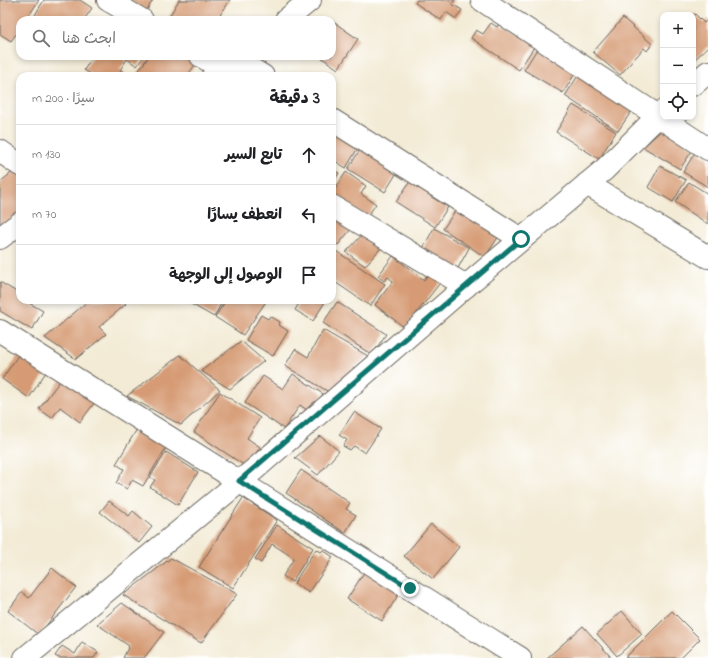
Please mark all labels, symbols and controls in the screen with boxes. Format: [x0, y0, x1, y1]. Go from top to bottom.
map controls [660, 12, 696, 120]
button: + [660, 12, 696, 48]
search box [16, 16, 336, 60]
icon: search [30, 27, 52, 49]
text: ابحث هنا [62, 28, 116, 50]
button: − [660, 48, 696, 84]
button: locate [660, 84, 696, 120]
text: 3 دقيقة [270, 86, 320, 111]
text: سيرًا · 200 m [32, 89, 95, 108]
text: تابع السير [225, 144, 282, 166]
icon: ahead [298, 144, 320, 166]
text: 130 m [32, 145, 60, 164]
text: انعطف يسارًا [207, 204, 282, 226]
icon: left [298, 204, 320, 226]
text: 70 m [32, 205, 56, 224]
route start [512, 230, 530, 248]
text: الوصول إلى الوجهة [169, 264, 282, 286]
icon: arrive [298, 264, 320, 286]
route end [401, 579, 419, 597]

